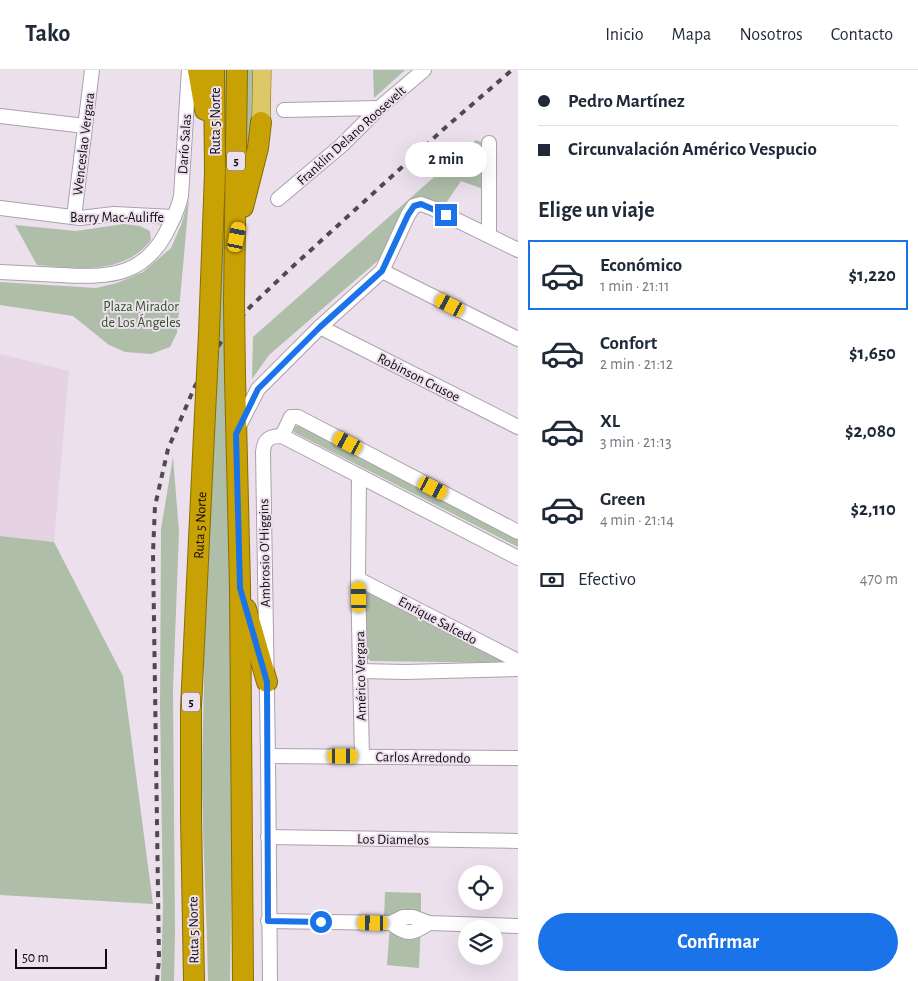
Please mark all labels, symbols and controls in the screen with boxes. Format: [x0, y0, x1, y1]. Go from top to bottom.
text: Tako [25, 22, 70, 46]
text: Inicio [605, 26, 644, 44]
text: Mapa [672, 26, 711, 44]
text: Nosotros [739, 26, 803, 44]
text: Contacto [831, 26, 893, 44]
street label: Franklin Delano Roosevelt [295, 83, 409, 188]
street label: Ruta 5 Norte [209, 87, 223, 155]
street label: Wenceslao Vergara [71, 91, 97, 196]
text: Pedro Martínez [568, 92, 685, 111]
street label: Darío Salas [176, 113, 194, 175]
text: Circunvalación Américo Vespucio [568, 140, 817, 159]
callout: 2 min [405, 142, 487, 178]
text: 2 min [428, 151, 464, 167]
road number: 5 [227, 152, 245, 170]
text: Elige un viaje [538, 199, 655, 221]
route end [435, 204, 457, 226]
street label: Barry Mac-Auliffe [70, 211, 164, 225]
car [226, 221, 247, 253]
icon: car [540, 253, 585, 298]
text: Económico [600, 256, 682, 275]
text: $1,220 [848, 266, 896, 285]
text: 1 min · 21:11 [600, 278, 669, 294]
car [433, 292, 466, 318]
park label: Plaza Mirador de Los Ángeles [101, 300, 181, 330]
icon: car [540, 331, 585, 376]
text: Confort [600, 334, 657, 353]
text: $1,650 [849, 344, 896, 363]
street label: Robinson Crusoe [375, 351, 462, 405]
text: 2 min · 21:12 [600, 356, 673, 372]
icon: car [540, 409, 585, 454]
text: XL [600, 412, 620, 431]
text: $2,080 [845, 422, 896, 441]
car [331, 429, 364, 457]
text: 3 min · 21:13 [600, 434, 672, 450]
car [416, 475, 449, 501]
icon: car [540, 487, 585, 532]
text: Green [600, 490, 646, 509]
street label: Ruta 5 Norte [192, 491, 209, 559]
street label: Ambrosio O'Higgins [257, 498, 273, 607]
text: $2,110 [851, 500, 896, 519]
text: 4 min · 21:14 [600, 512, 674, 528]
icon: cash [538, 566, 566, 594]
text: Efectivo [578, 570, 636, 589]
text: 470 m [860, 571, 898, 587]
car [351, 582, 366, 612]
street label: Enrique Salcedo [396, 594, 479, 648]
street label: Américo Vergara [353, 630, 369, 721]
road number: 5 [182, 692, 200, 712]
car [328, 749, 358, 764]
street label: Carlos Arredondo [375, 750, 471, 766]
street label: Los Diamelos [357, 832, 429, 848]
map controls [458, 865, 503, 965]
button: locate [458, 865, 503, 910]
street label: Ruta 5 Norte [186, 896, 202, 964]
route start [310, 911, 332, 933]
button: Confirmar [538, 913, 898, 971]
car [357, 915, 388, 931]
button: layers [458, 920, 503, 965]
scale bar [15, 946, 108, 969]
text: 50 m [22, 951, 49, 965]

